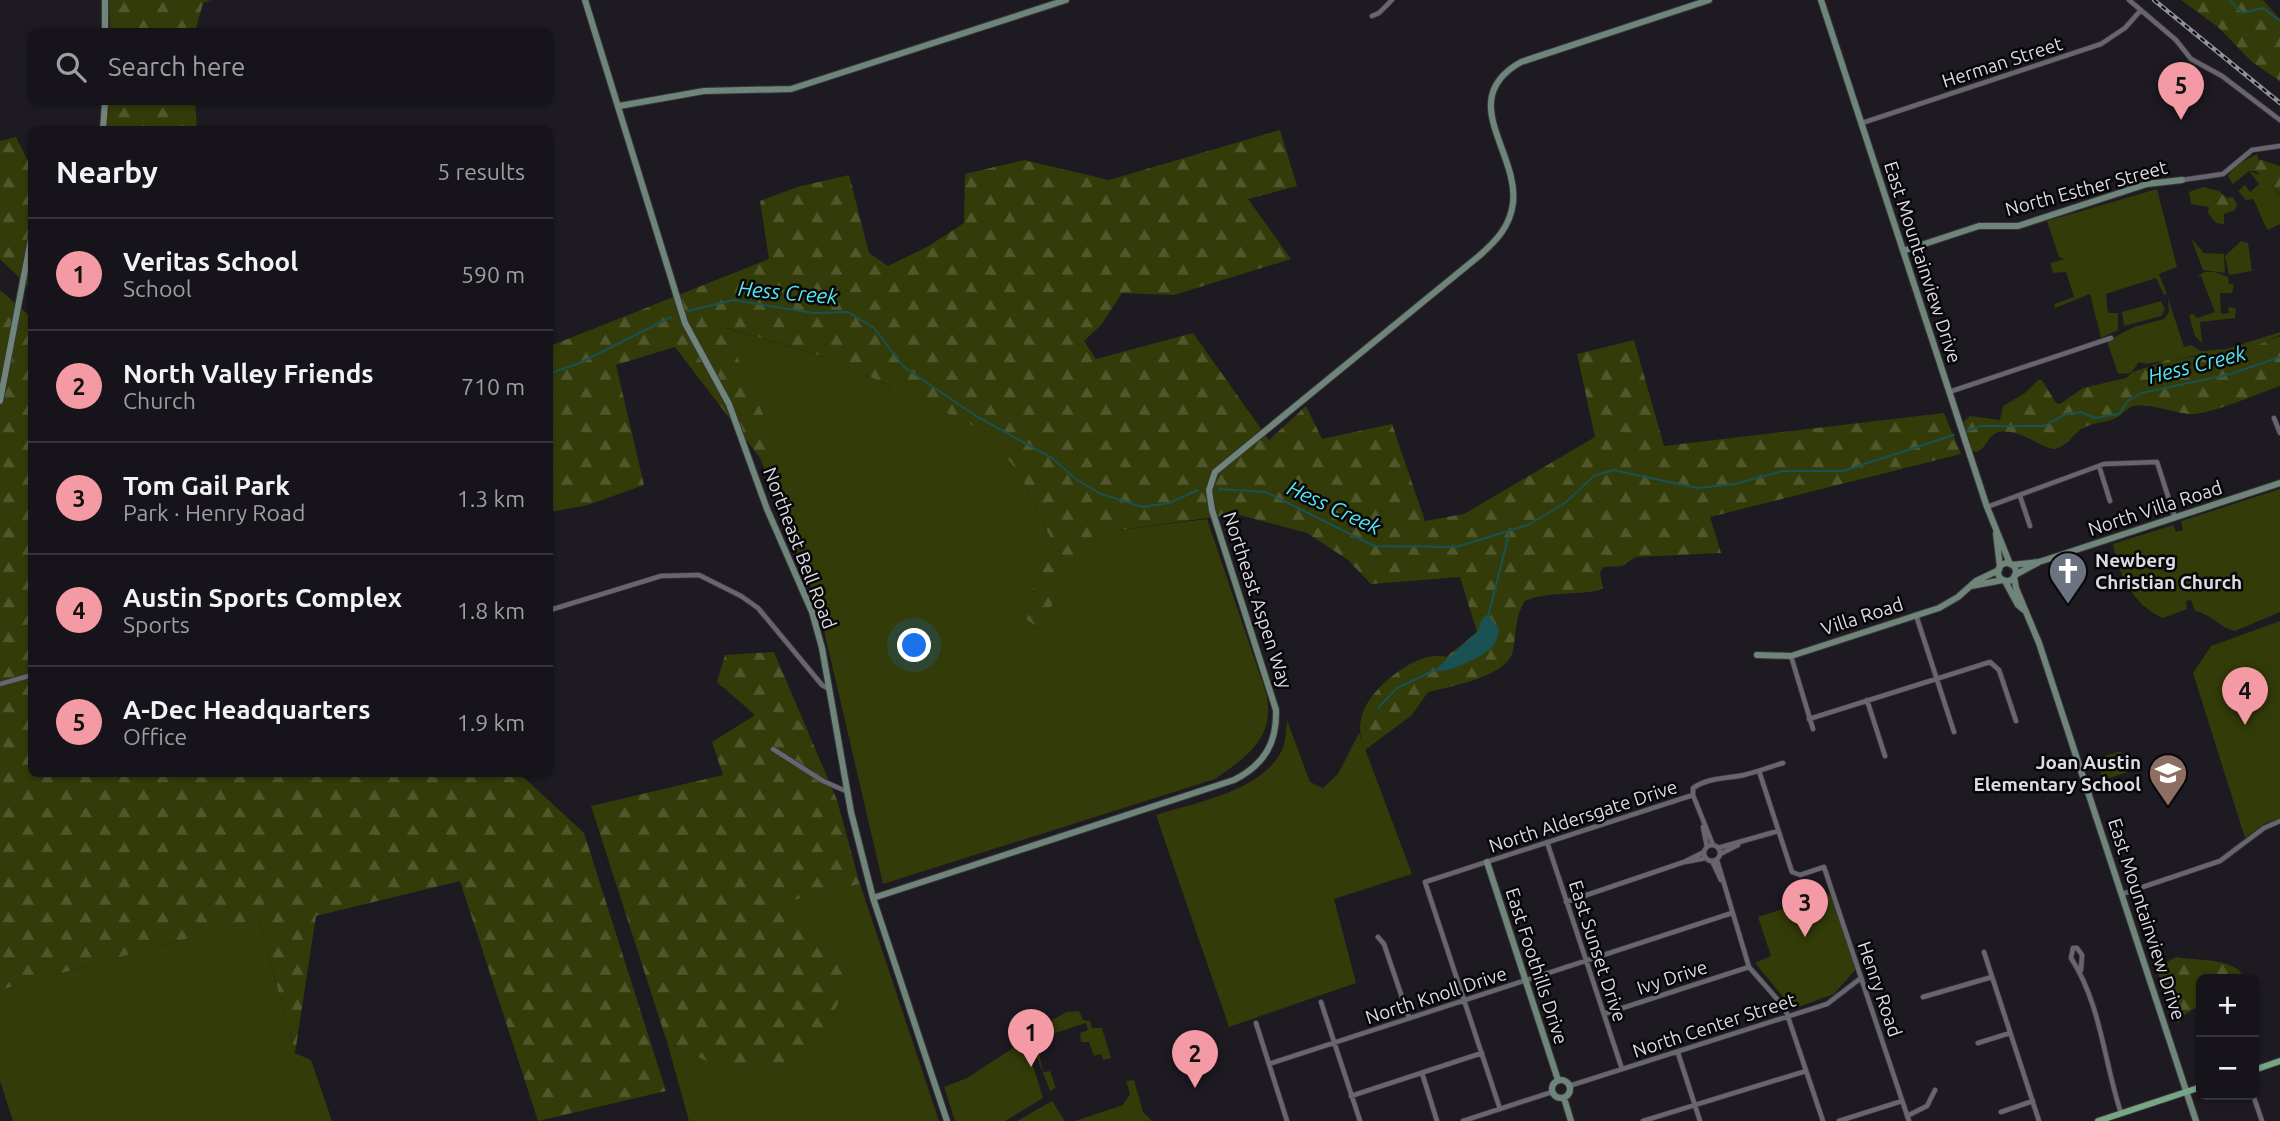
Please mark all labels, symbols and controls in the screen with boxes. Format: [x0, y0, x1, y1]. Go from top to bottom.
search box [28, 28, 553, 105]
street label: Herman Street [1939, 32, 2066, 92]
icon: search [52, 48, 90, 86]
text: Search here [108, 52, 245, 81]
pin: 5 [2158, 62, 2204, 120]
text: Nearby [56, 155, 158, 189]
street label: North Esther Street [2003, 156, 2170, 220]
street label: East Mountainview Drive [1880, 158, 1966, 366]
text: 5 results [437, 159, 525, 184]
text: Veritas School [123, 247, 298, 276]
text: 1 [73, 262, 85, 287]
text: 590 m [461, 262, 525, 287]
text: School [123, 276, 192, 301]
water label: Hess Creek [737, 276, 839, 308]
water label: Hess Creek [2145, 340, 2249, 388]
text: North Valley Friends [123, 359, 373, 388]
text: 2 [73, 374, 85, 399]
text: 710 m [461, 374, 525, 399]
text: Church [123, 388, 196, 413]
street label: Northeast Bell Road [759, 464, 841, 632]
text: Tom Gail Park [123, 471, 290, 500]
water label: Hess Creek [1284, 475, 1385, 539]
street label: North Villa Road [2085, 476, 2225, 540]
text: 3 [73, 486, 85, 511]
text: 1.3 km [457, 486, 525, 511]
text: Park · Henry Road [123, 500, 305, 525]
street label: Northeast Aspen Way [1219, 509, 1297, 691]
place label: Newberg Christian Church [2095, 549, 2242, 593]
church icon: Newberg Christian Church [2047, 550, 2089, 605]
text: Austin Sports Complex [123, 583, 402, 612]
street label: Villa Road [1818, 592, 1906, 640]
text: 4 [73, 598, 85, 623]
text: 1.8 km [457, 598, 525, 623]
text: Sports [123, 612, 190, 637]
your location [897, 628, 931, 662]
pin: 4 [2222, 667, 2268, 725]
text: A-Dec Headquarters [123, 695, 370, 724]
text: 5 [73, 710, 85, 735]
text: 1.9 km [457, 710, 525, 735]
text: Office [123, 724, 187, 749]
place label: Joan Austin Elementary School [1974, 751, 2141, 795]
school or university icon: Joan Austin Elementary School [2147, 752, 2189, 807]
street label: North Aldersgate Drive [1486, 775, 1680, 857]
street label: East Mountainview Drive [2104, 815, 2190, 1023]
street label: East Sunset Drive [1565, 877, 1631, 1025]
pin: 3 [1782, 879, 1828, 937]
street label: East Foothills Drive [1501, 885, 1573, 1047]
street label: Henry Road [1853, 938, 1907, 1040]
street label: Ivy Drive [1634, 955, 1710, 999]
street label: North Knoll Drive [1363, 962, 1509, 1028]
map controls [2196, 974, 2259, 1100]
button: + [2196, 974, 2259, 1037]
street label: North Center Street [1630, 988, 1799, 1062]
pin: 1 [1008, 1009, 1054, 1067]
pin: 2 [1172, 1030, 1218, 1088]
button: − [2196, 1037, 2259, 1100]

